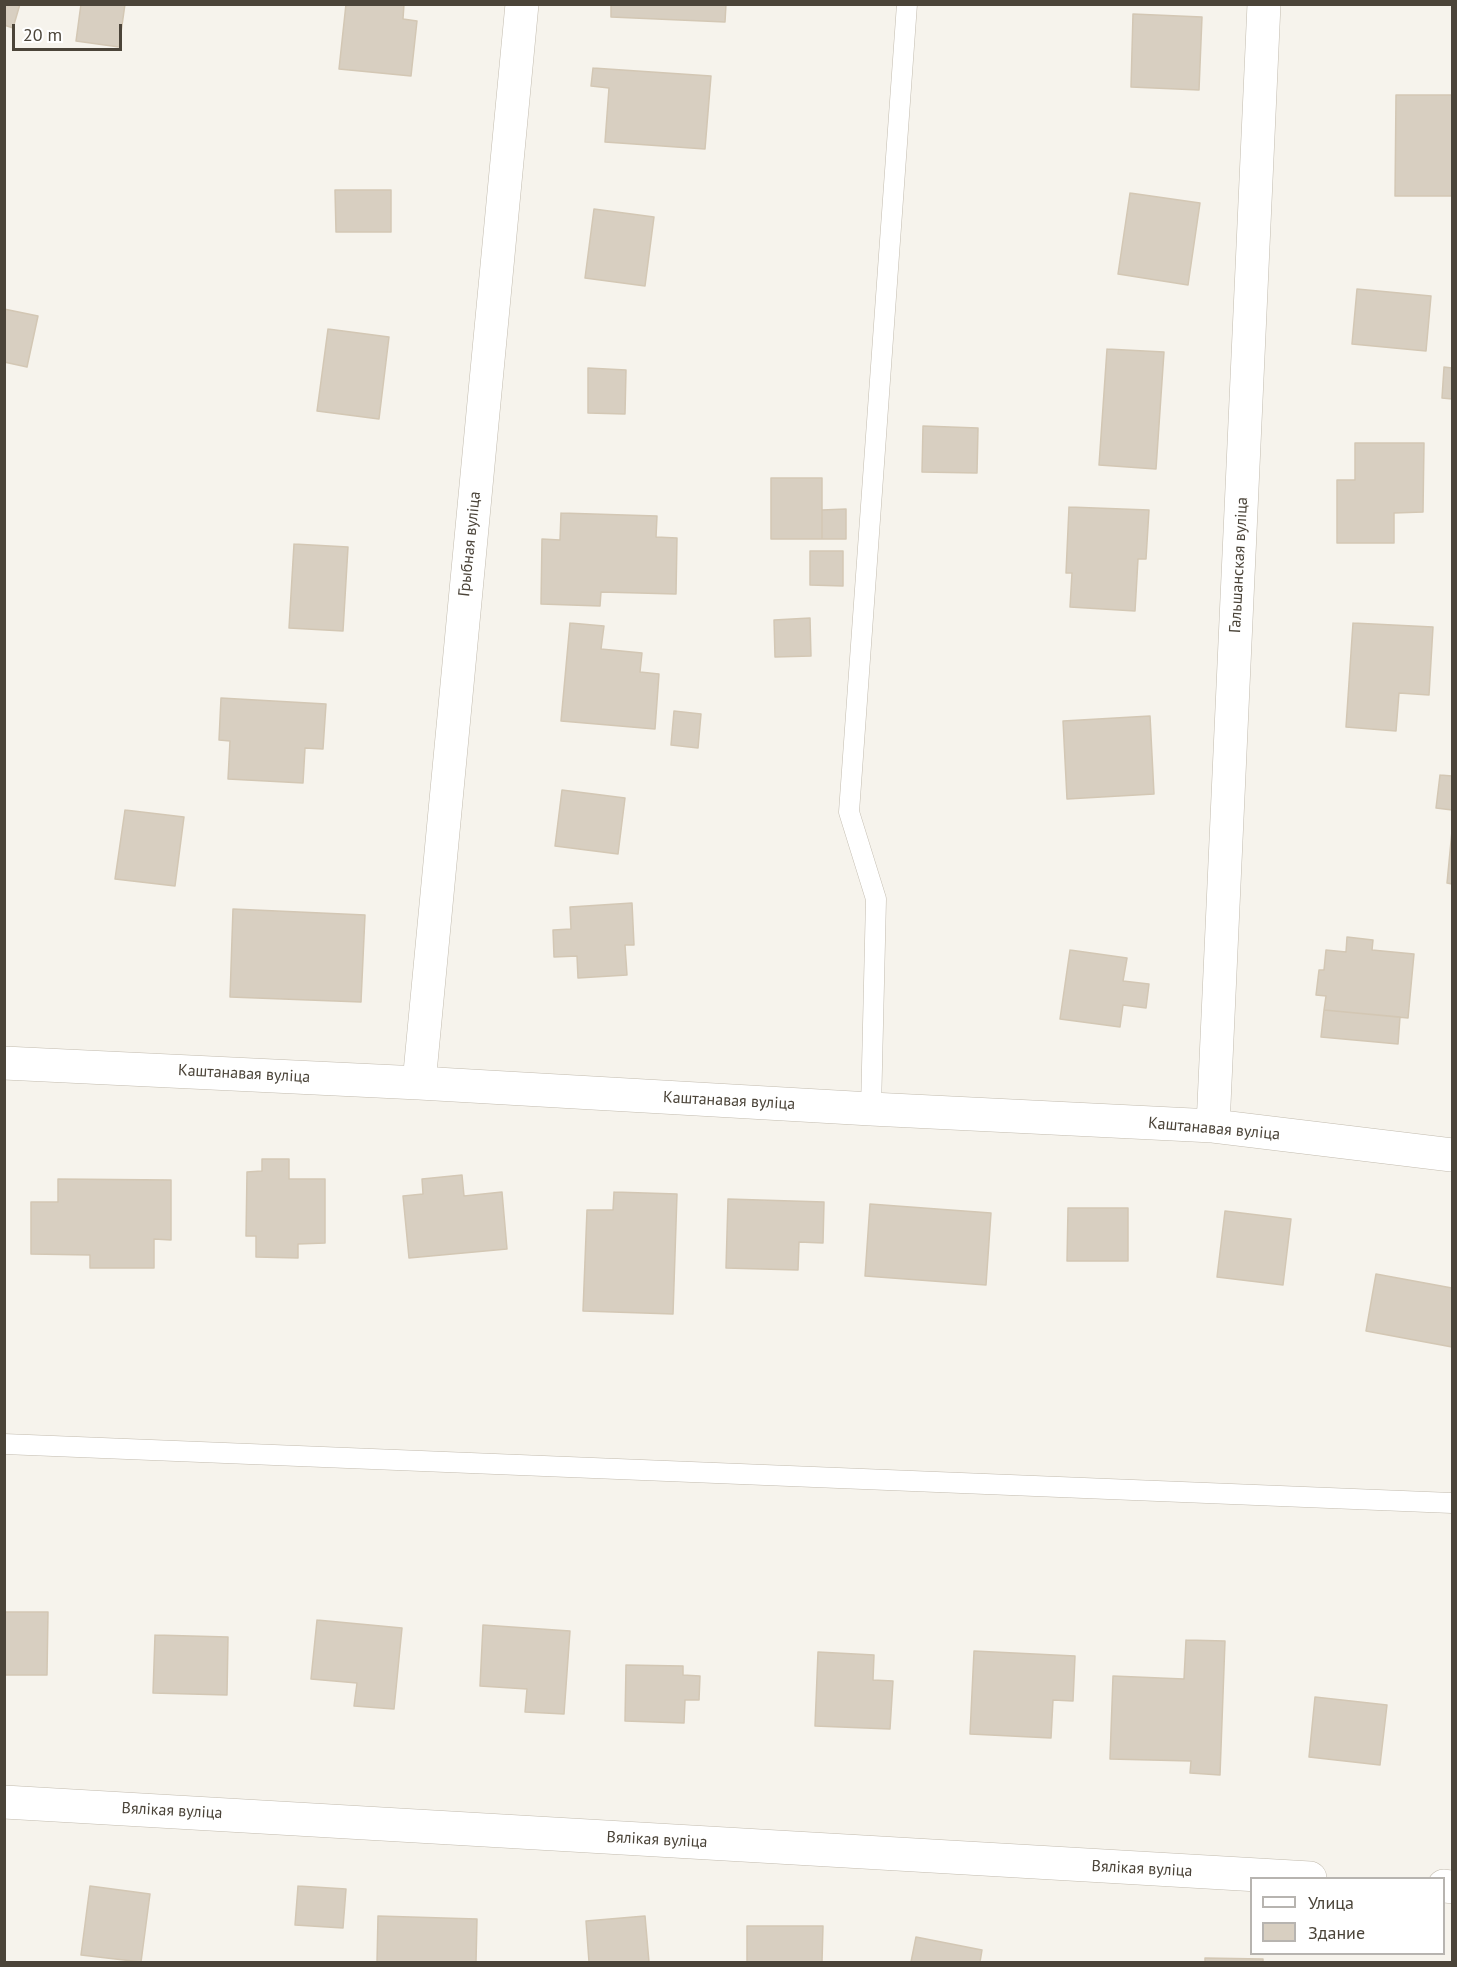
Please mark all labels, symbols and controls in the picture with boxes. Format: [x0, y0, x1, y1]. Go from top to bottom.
scale bar [15, 12, 124, 50]
text: 20 m [23, 23, 62, 46]
street label: Грыбная вуліца [455, 490, 485, 598]
street label: Гальшанская вуліца [1226, 497, 1252, 633]
street label: Каштанавая вуліца [177, 1061, 311, 1087]
street label: Каштанавая вуліца [662, 1088, 796, 1114]
street label: Каштанавая вуліца [1147, 1114, 1281, 1144]
street label: Вялікая вуліца [121, 1799, 223, 1823]
street label: Вялікая вуліца [606, 1828, 708, 1852]
street label: Вялікая вуліца [1091, 1857, 1193, 1881]
legend [1250, 1877, 1445, 1955]
text: Улица [1308, 1891, 1354, 1914]
text: Здание [1308, 1921, 1365, 1944]

